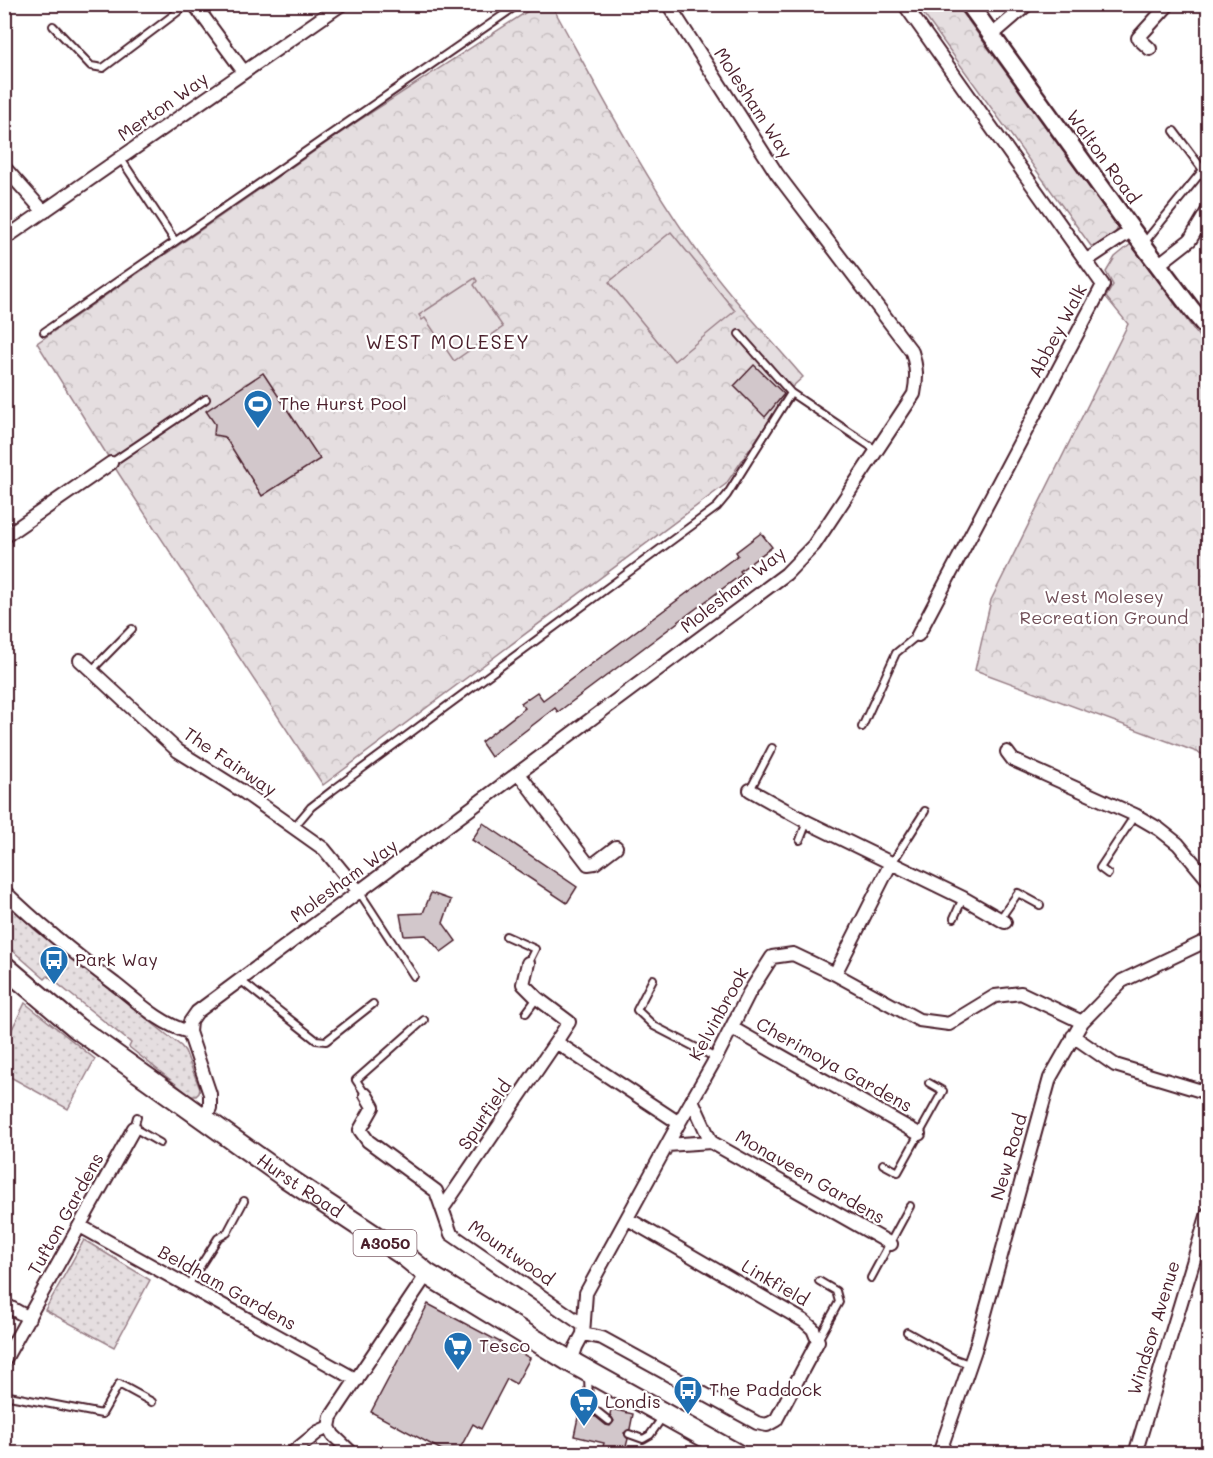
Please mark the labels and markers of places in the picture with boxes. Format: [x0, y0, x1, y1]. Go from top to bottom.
sports icon: The Hurst Pool [242, 388, 274, 430]
place label: The Hurst Pool [279, 391, 407, 415]
bus stop icon: Park Way [38, 944, 70, 986]
place label: Park Way [75, 947, 158, 971]
supermarket icon: Tesco [442, 1330, 474, 1372]
place label: Tesco [479, 1333, 530, 1357]
bus stop icon: The Paddock [672, 1374, 704, 1416]
place label: The Paddock [709, 1377, 822, 1401]
supermarket icon: Londis [568, 1386, 600, 1428]
place label: Londis [605, 1389, 661, 1413]

